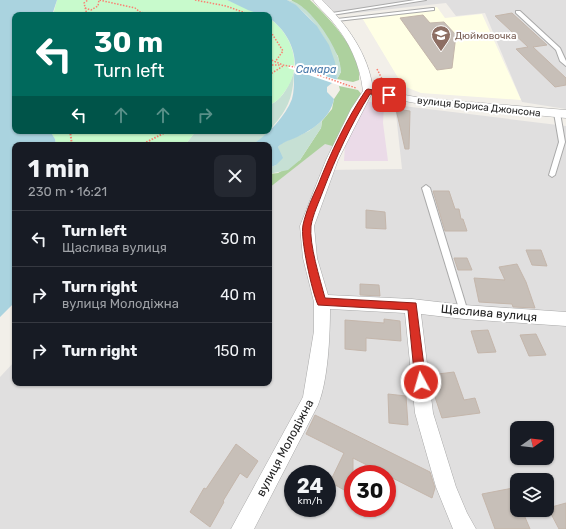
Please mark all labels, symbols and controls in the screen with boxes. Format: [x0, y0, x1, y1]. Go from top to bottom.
school or university icon: Дюймовочка [430, 24, 452, 52]
text: 30 m [94, 26, 163, 59]
icon: left [28, 28, 80, 80]
place label: Дюймовочка [455, 30, 516, 42]
text: Turn left [94, 60, 164, 82]
water label: Самара [296, 63, 337, 76]
pin [372, 78, 406, 112]
icon: arrive [378, 84, 400, 106]
street label: вулиця Бориса Джонсона [417, 95, 541, 119]
icon: left [68, 104, 90, 126]
icon: ahead [110, 104, 132, 126]
icon: ahead [152, 104, 174, 126]
icon: right [194, 104, 216, 126]
text: 1 min [28, 155, 89, 183]
button: close [214, 155, 256, 197]
text: 230 m · 16:21 [28, 184, 107, 199]
text: Turn left [62, 222, 127, 240]
icon: left [28, 228, 50, 250]
text: 30 m [220, 230, 256, 248]
text: Щаслива вулиця [62, 240, 167, 255]
text: Turn right [62, 278, 137, 296]
icon: right [28, 284, 50, 306]
text: 40 m [220, 286, 256, 304]
text: вулиця Молодіжна [62, 296, 179, 311]
street label: Щаслива вулиця [440, 302, 538, 324]
icon: right [28, 340, 50, 362]
text: Turn right [62, 342, 137, 360]
text: 150 m [214, 342, 256, 360]
position arrow [400, 361, 442, 403]
street label: вулиця Молодіжна [253, 397, 317, 499]
north arrow [510, 421, 554, 465]
map controls [510, 421, 554, 517]
speed limit sign: 30 [344, 465, 396, 517]
button: layers [510, 473, 554, 517]
text: 24 [297, 474, 323, 498]
text: km/h [298, 495, 322, 507]

